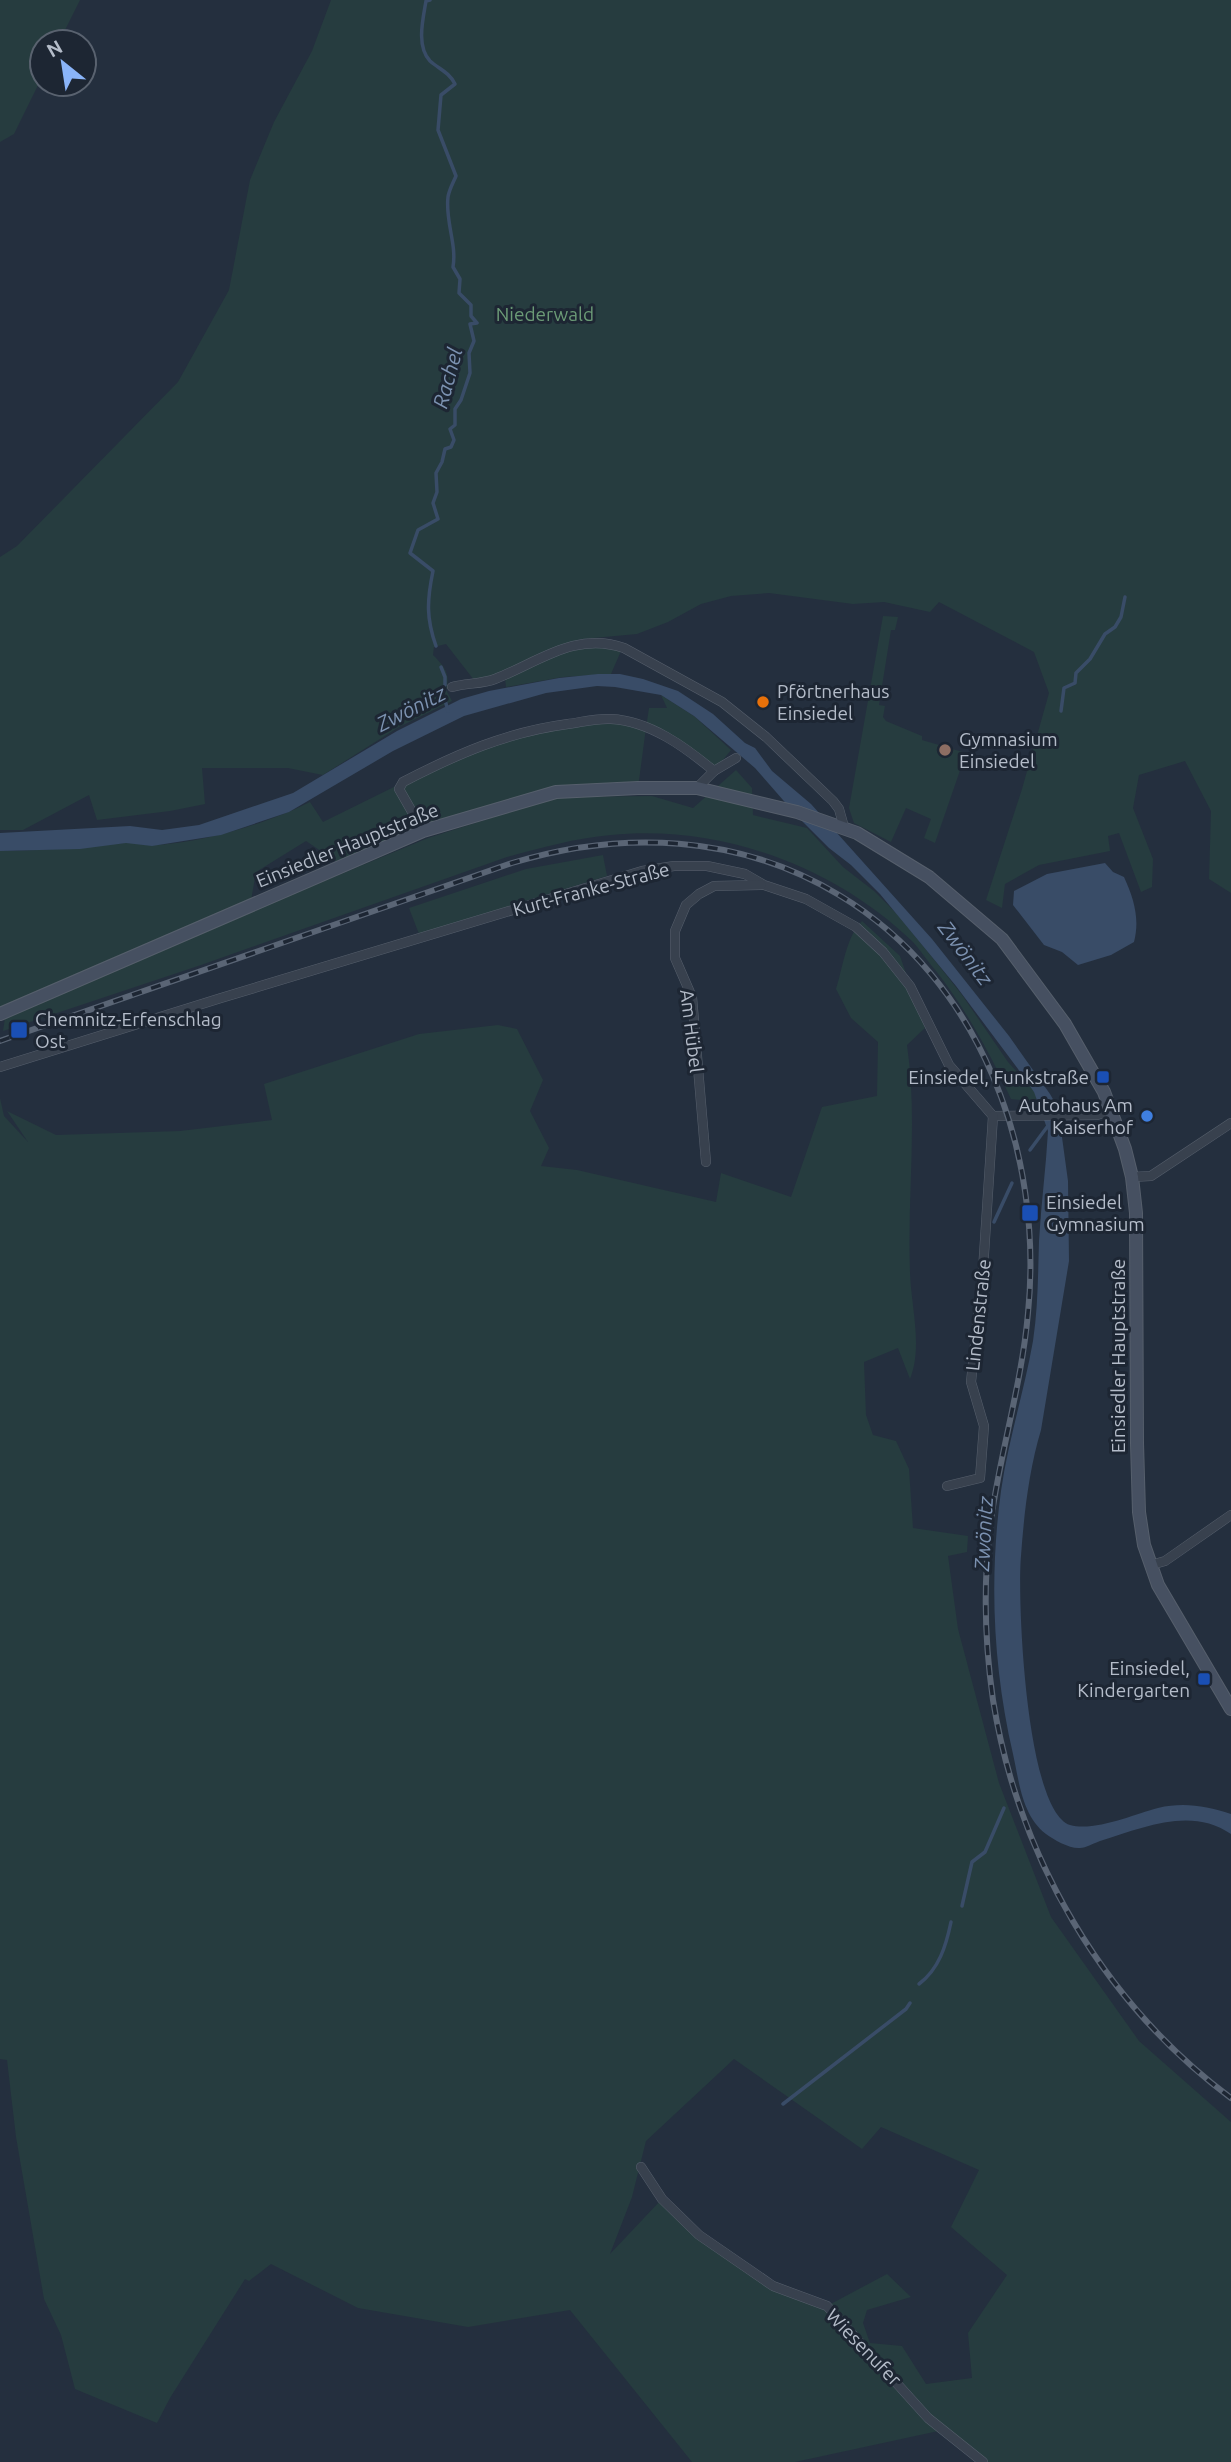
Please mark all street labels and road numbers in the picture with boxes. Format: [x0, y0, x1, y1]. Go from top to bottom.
street label: Einsiedler Hauptstraße [253, 798, 441, 892]
street label: Kurt-Franke-Straße [510, 858, 672, 920]
street label: Am Hübel [676, 988, 708, 1074]
street label: Lindenstraße [961, 1258, 995, 1372]
street label: Einsiedler Hauptstraße [1107, 1259, 1129, 1453]
street label: Wiesenufer [822, 2304, 906, 2390]

